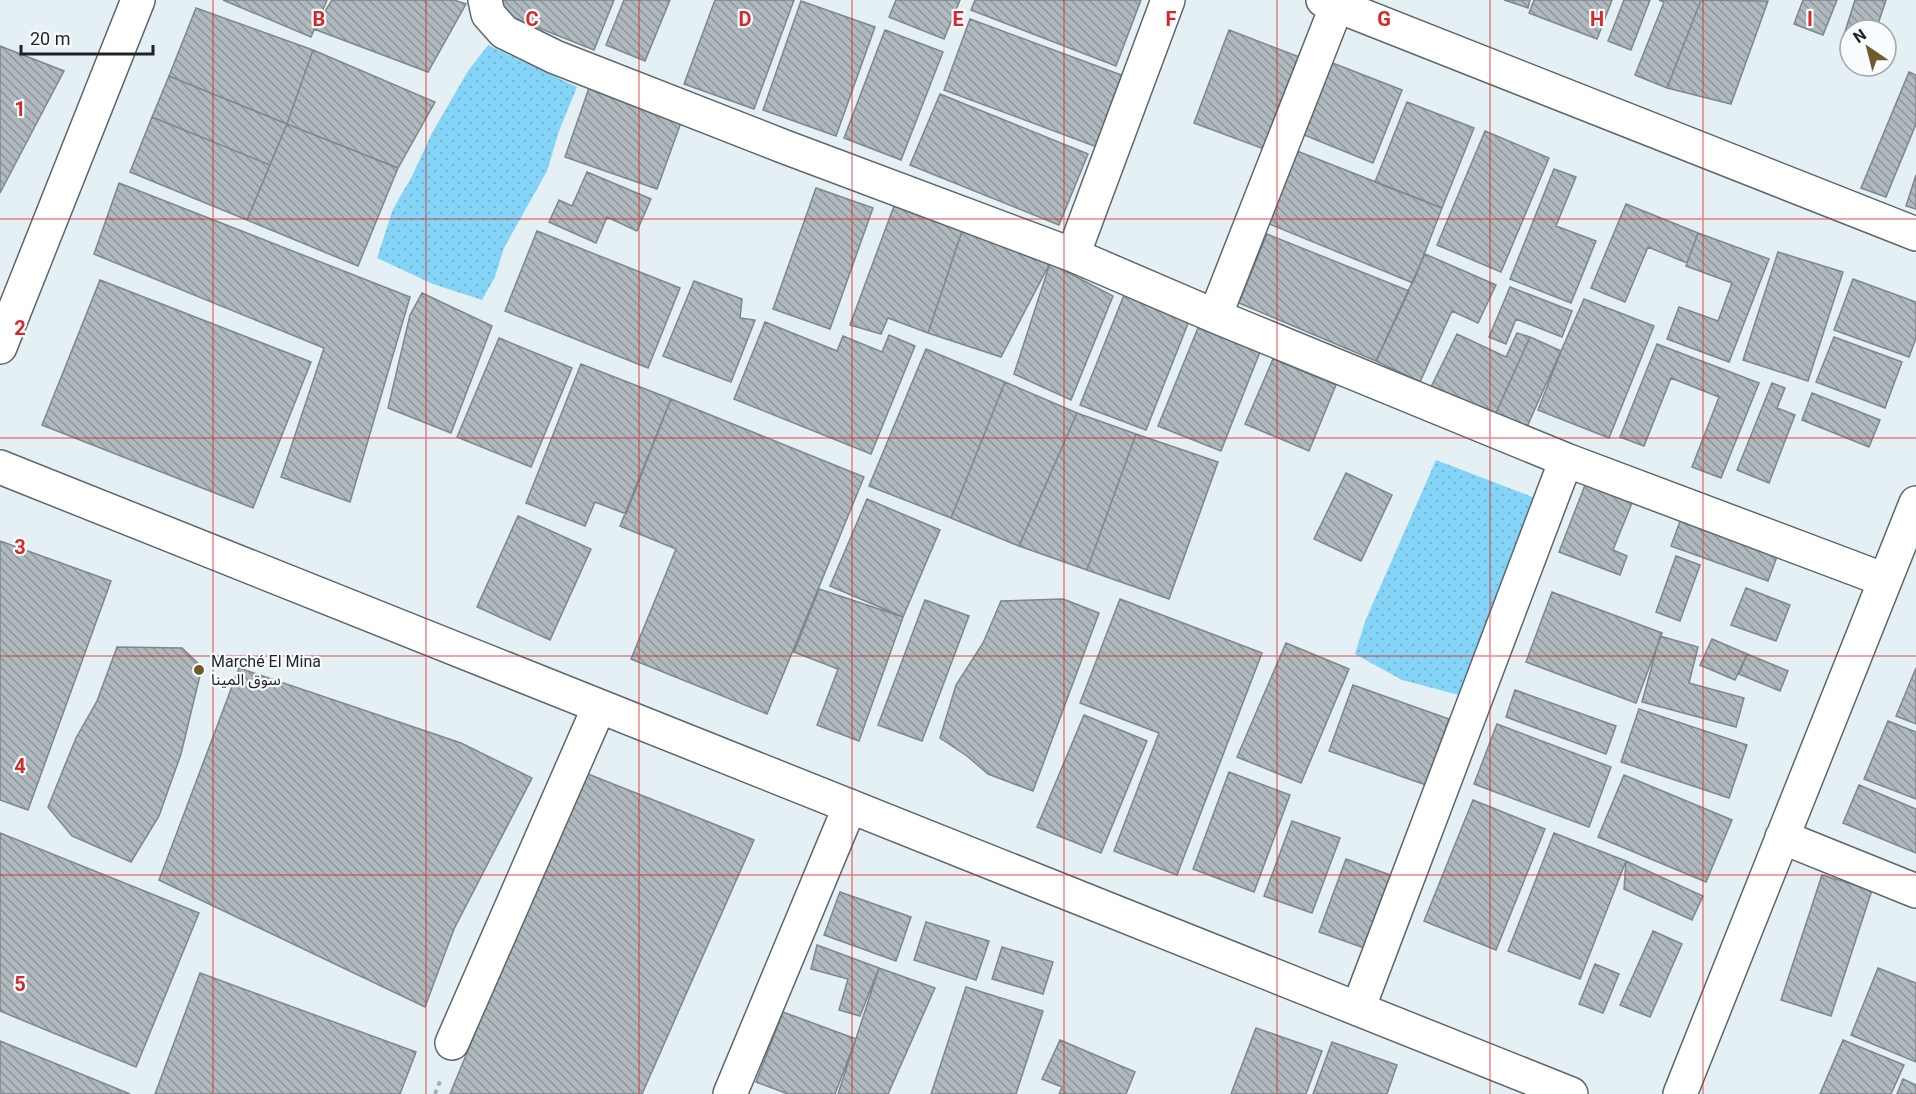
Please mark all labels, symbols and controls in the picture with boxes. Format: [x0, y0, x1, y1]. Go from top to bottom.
text: B [313, 7, 325, 31]
text: C [525, 7, 539, 31]
text: D [739, 7, 752, 31]
text: E [952, 7, 964, 31]
text: F [1166, 7, 1177, 31]
text: G [1377, 7, 1391, 31]
text: H [1590, 7, 1604, 31]
text: I [1807, 7, 1813, 31]
scale bar [21, 18, 153, 56]
north arrow [1838, 18, 1898, 78]
text: N [1850, 25, 1870, 47]
text: 20 m [30, 28, 70, 49]
text: 1 [14, 97, 26, 121]
text: 2 [14, 316, 26, 340]
text: 3 [14, 535, 26, 559]
place label: Marché El Mina سوق المينا [211, 652, 321, 689]
marker: Marché El Mina سوق المينا [192, 663, 206, 677]
text: 4 [14, 754, 26, 778]
text: 5 [14, 972, 26, 996]

